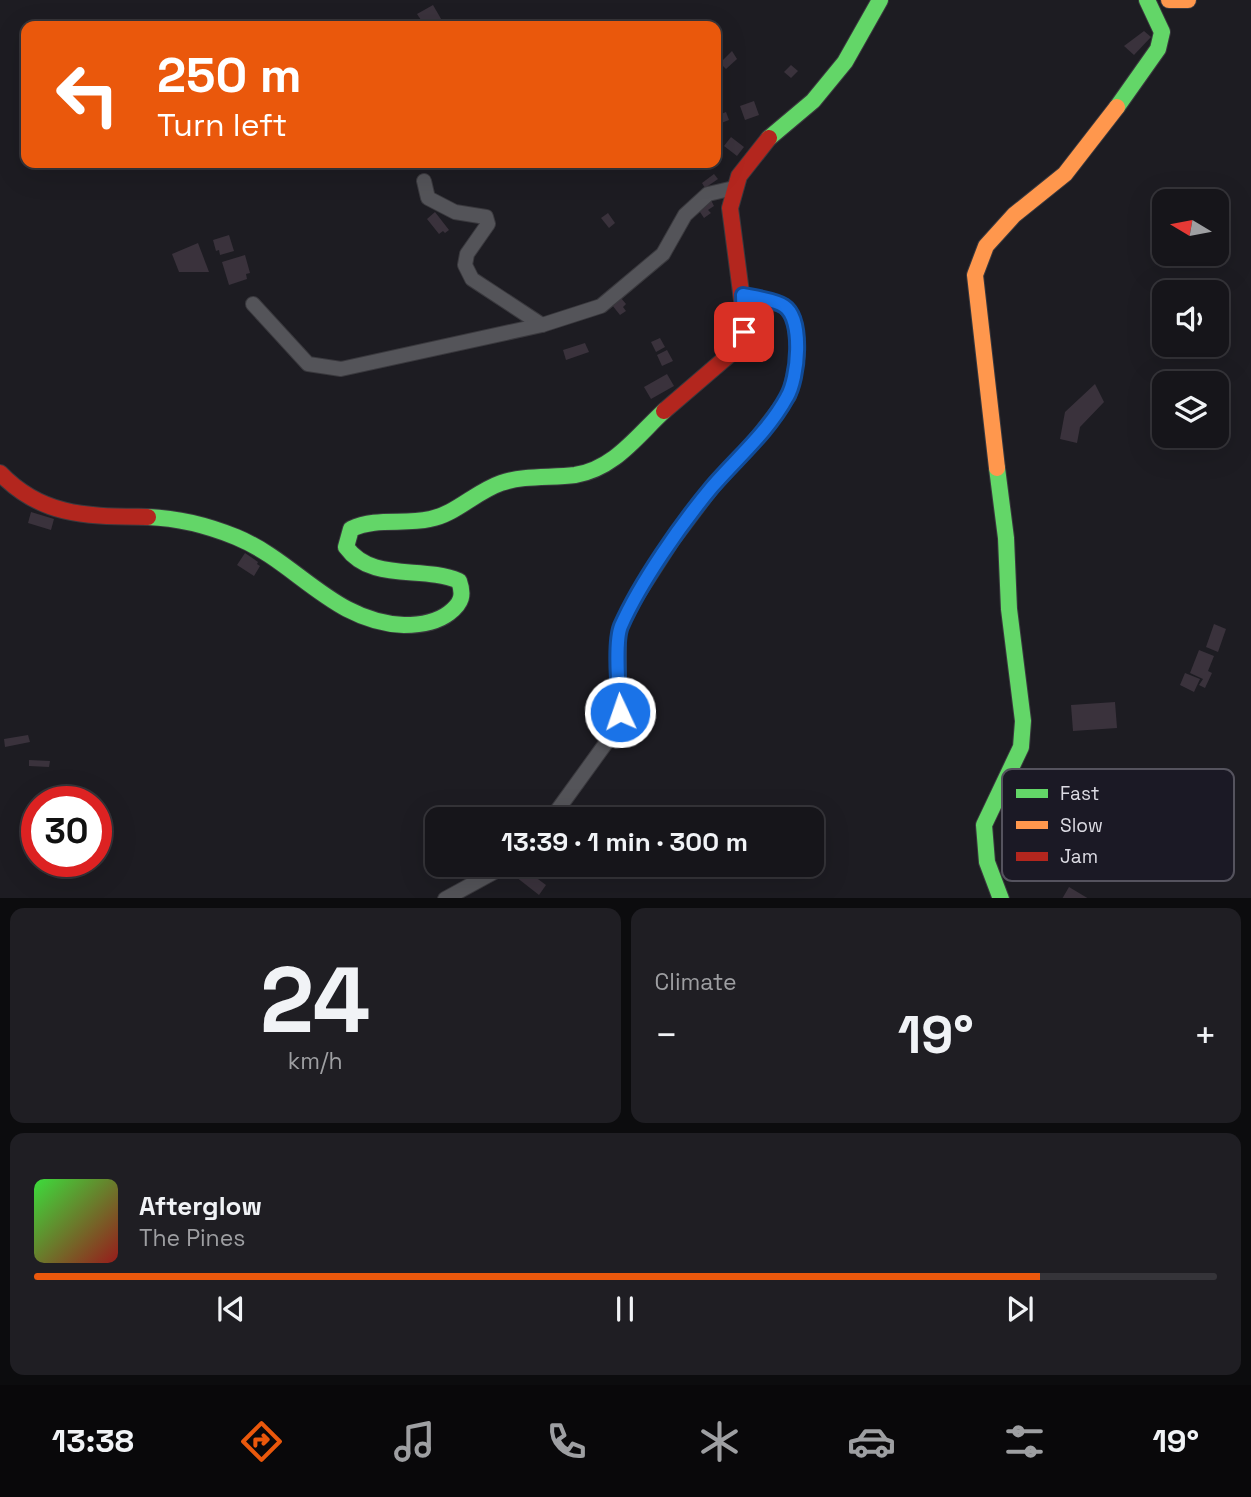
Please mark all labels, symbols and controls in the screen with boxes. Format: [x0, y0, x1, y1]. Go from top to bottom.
text: 250 m [157, 44, 302, 106]
icon: left [42, 49, 133, 140]
text: Turn left [157, 105, 287, 145]
north arrow [1152, 189, 1228, 266]
map controls [1152, 189, 1229, 448]
button: sound [1152, 280, 1229, 357]
pin [714, 302, 774, 362]
icon: arrive [725, 313, 763, 351]
button: layers [1152, 371, 1229, 448]
position arrow [583, 675, 657, 749]
legend [1002, 769, 1234, 881]
text: Fast [1060, 781, 1100, 806]
speed limit sign: 30 [21, 786, 112, 877]
text: Slow [1060, 813, 1103, 838]
text: 13:39 · 1 min · 300 m [501, 825, 748, 859]
text: Jam [1060, 844, 1098, 869]
text: 24 [260, 942, 370, 1059]
text: Climate [655, 967, 737, 997]
text: 19° [898, 1002, 974, 1068]
text: − [655, 1011, 678, 1059]
text: + [1193, 1011, 1217, 1059]
text: km/h [288, 1046, 343, 1076]
text: Afterglow [139, 1189, 262, 1223]
text: The Pines [139, 1223, 245, 1253]
icon: previous [212, 1290, 250, 1328]
icon: pause [606, 1290, 644, 1328]
icon: next [1001, 1290, 1039, 1328]
icon: directions [237, 1417, 286, 1466]
icon: music [390, 1417, 439, 1466]
icon: phone [542, 1417, 591, 1466]
icon: climate [695, 1417, 744, 1466]
icon: car [847, 1417, 896, 1466]
icon: filters [1000, 1417, 1049, 1466]
text: 13:38 [52, 1421, 134, 1461]
text: 19° [1152, 1421, 1199, 1461]

